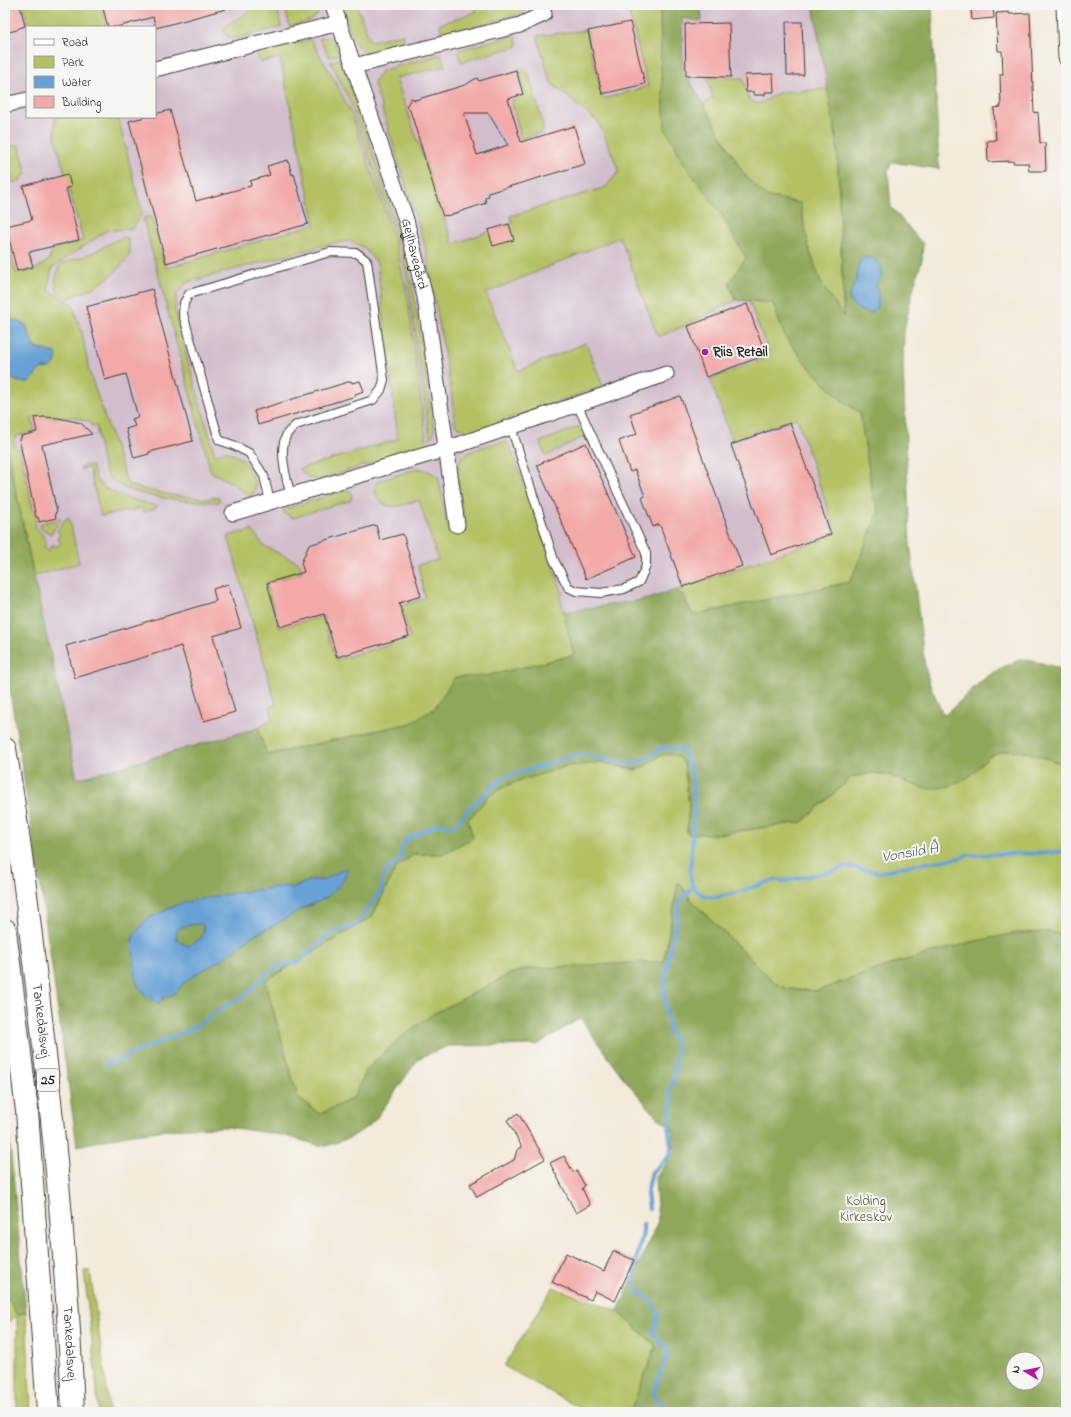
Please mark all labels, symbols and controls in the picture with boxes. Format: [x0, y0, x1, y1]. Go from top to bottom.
legend [26, 26, 156, 118]
text: Road [62, 34, 88, 52]
text: Park [62, 54, 84, 72]
text: Water [62, 74, 91, 92]
text: Building [61, 94, 101, 113]
street label: Gejlhavegård [395, 216, 433, 292]
place label: Riis Retail [712, 342, 768, 363]
marker: Riis Retail [700, 347, 710, 357]
water label: Vonsild Å [880, 837, 940, 869]
street label: Tankedalsvej [26, 982, 56, 1060]
road number: 25 [37, 1069, 59, 1091]
park label: Kolding Kirkeskov [840, 1191, 893, 1228]
street label: Tankedalsvej [57, 1305, 82, 1382]
north arrow [1005, 1351, 1045, 1391]
text: N [1008, 1364, 1025, 1374]

